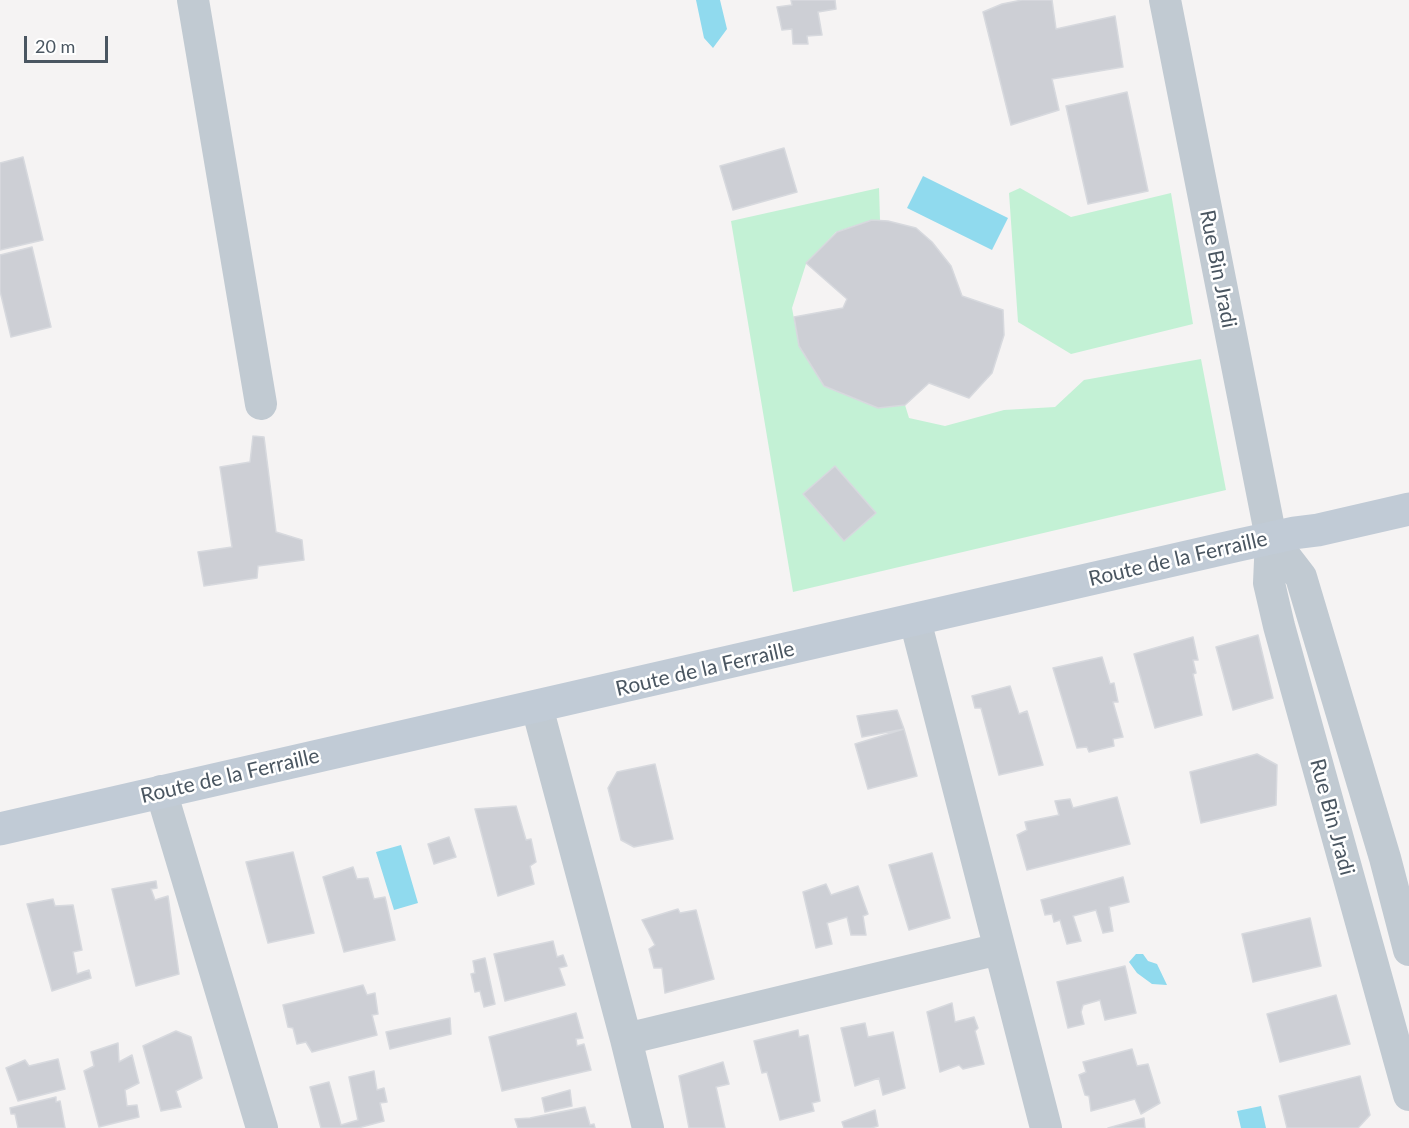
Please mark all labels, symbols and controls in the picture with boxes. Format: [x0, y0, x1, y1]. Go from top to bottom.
scale bar [27, 24, 111, 62]
text: 20 m [35, 35, 75, 57]
street label: Rue Bin Jradi [1194, 208, 1242, 330]
street label: Route de la Ferraille [1086, 526, 1270, 592]
street label: Route de la Ferraille [613, 636, 797, 702]
street label: Route de la Ferraille [138, 743, 322, 809]
street label: Rue Bin Jradi [1304, 756, 1360, 878]

